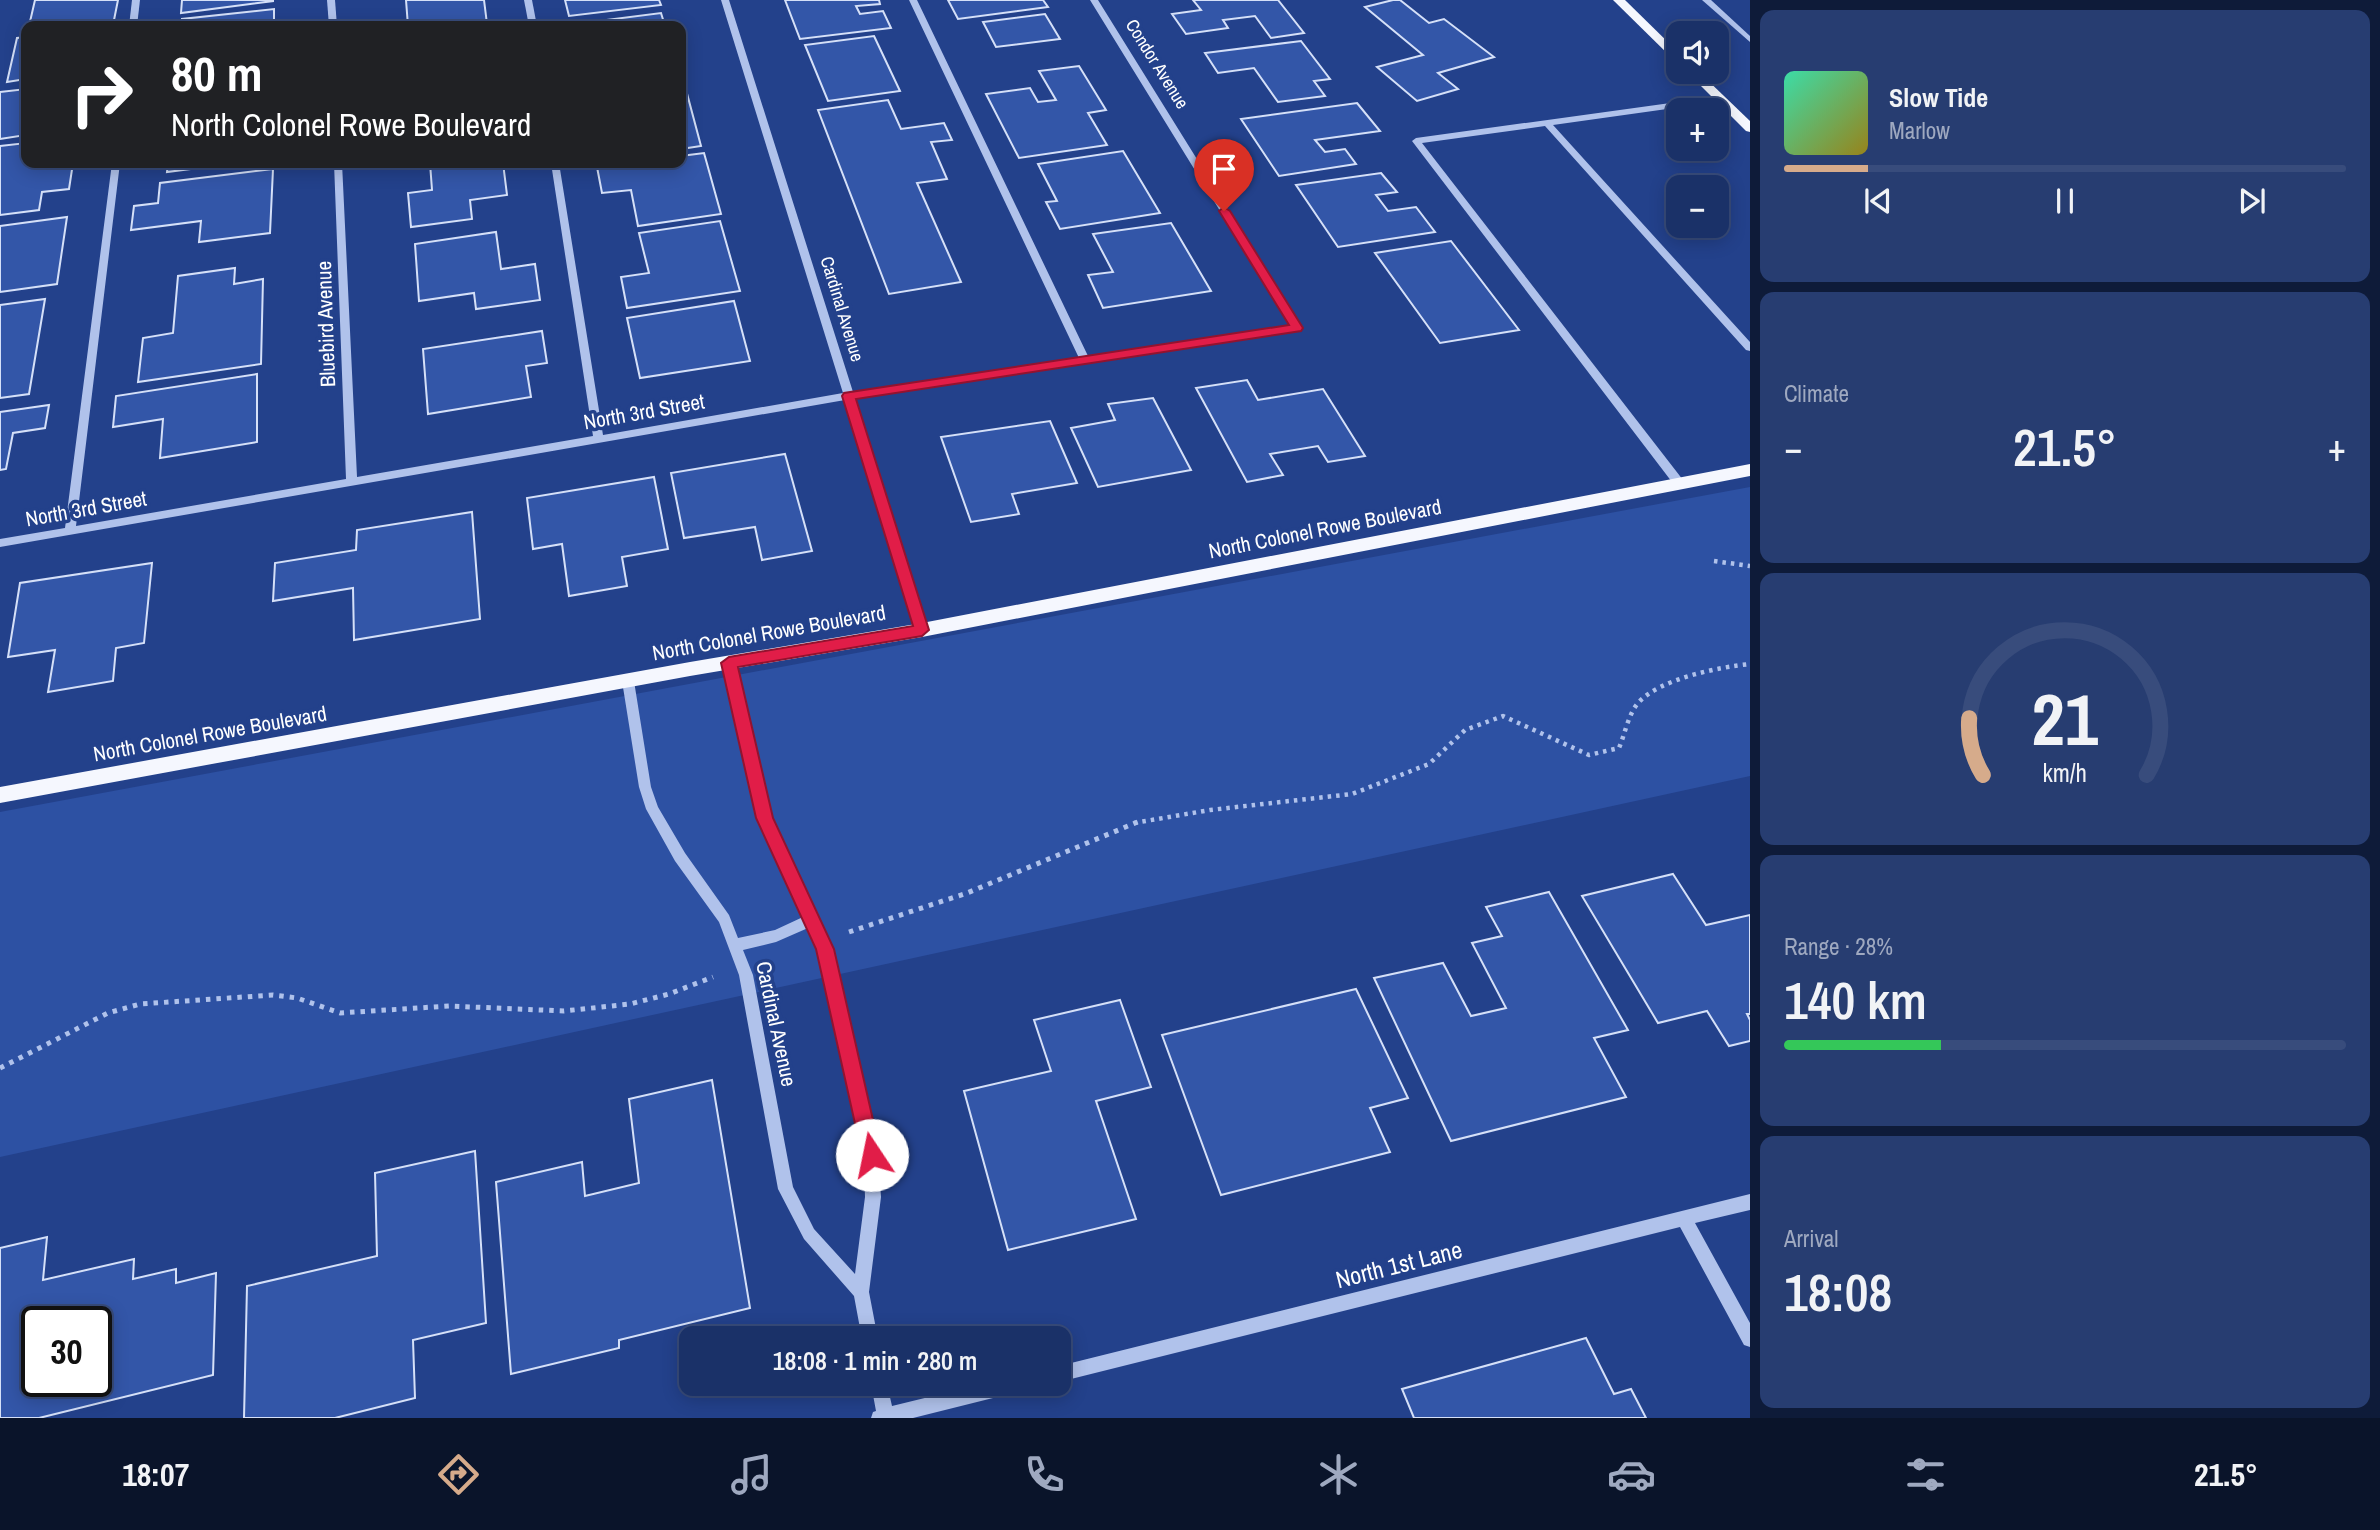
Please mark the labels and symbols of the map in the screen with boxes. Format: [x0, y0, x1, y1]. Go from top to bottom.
street label: Condor Avenue [1120, 14, 1195, 113]
pin [1194, 139, 1254, 211]
street label: Cardinal Avenue [815, 253, 870, 365]
street label: Bluebird Avenue [309, 261, 342, 388]
street label: North 3rd Street [581, 387, 707, 436]
street label: North 3rd Street [23, 484, 149, 533]
street label: North Colonel Rowe Boulevard [1206, 492, 1444, 565]
street label: North Colonel Rowe Boulevard [650, 598, 888, 667]
street label: North Colonel Rowe Boulevard [91, 699, 329, 768]
street label: Cardinal Avenue [749, 959, 804, 1089]
position arrow [835, 1118, 909, 1192]
street label: North 1st Lane [1332, 1233, 1465, 1295]
speed limit sign: 30 [21, 1306, 112, 1397]

